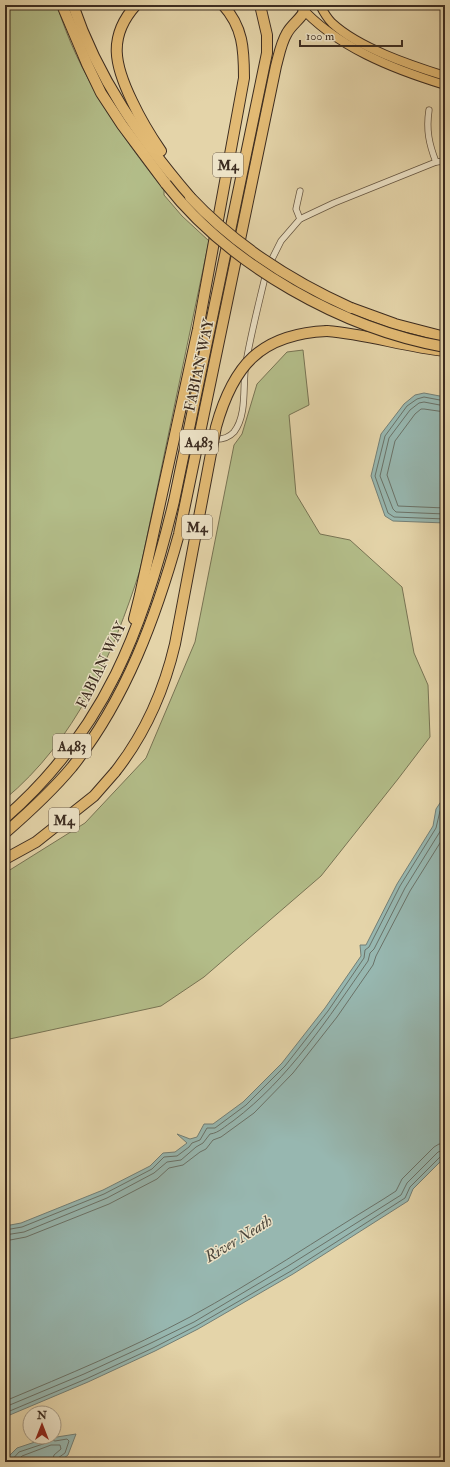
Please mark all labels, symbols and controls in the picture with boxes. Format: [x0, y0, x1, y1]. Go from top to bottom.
scale bar [300, 22, 402, 48]
text: 100 m [306, 29, 335, 44]
road number: M4 [213, 153, 243, 177]
street label: FABIAN WAY [180, 316, 219, 413]
road number: A483 [180, 430, 218, 454]
road number: M4 [182, 515, 212, 539]
street label: FABIAN WAY [72, 618, 131, 712]
road number: A483 [53, 734, 91, 758]
road number: M4 [49, 808, 79, 832]
water label: River Neath [200, 1211, 276, 1267]
north arrow [22, 1405, 62, 1445]
text: N [36, 1409, 48, 1422]

